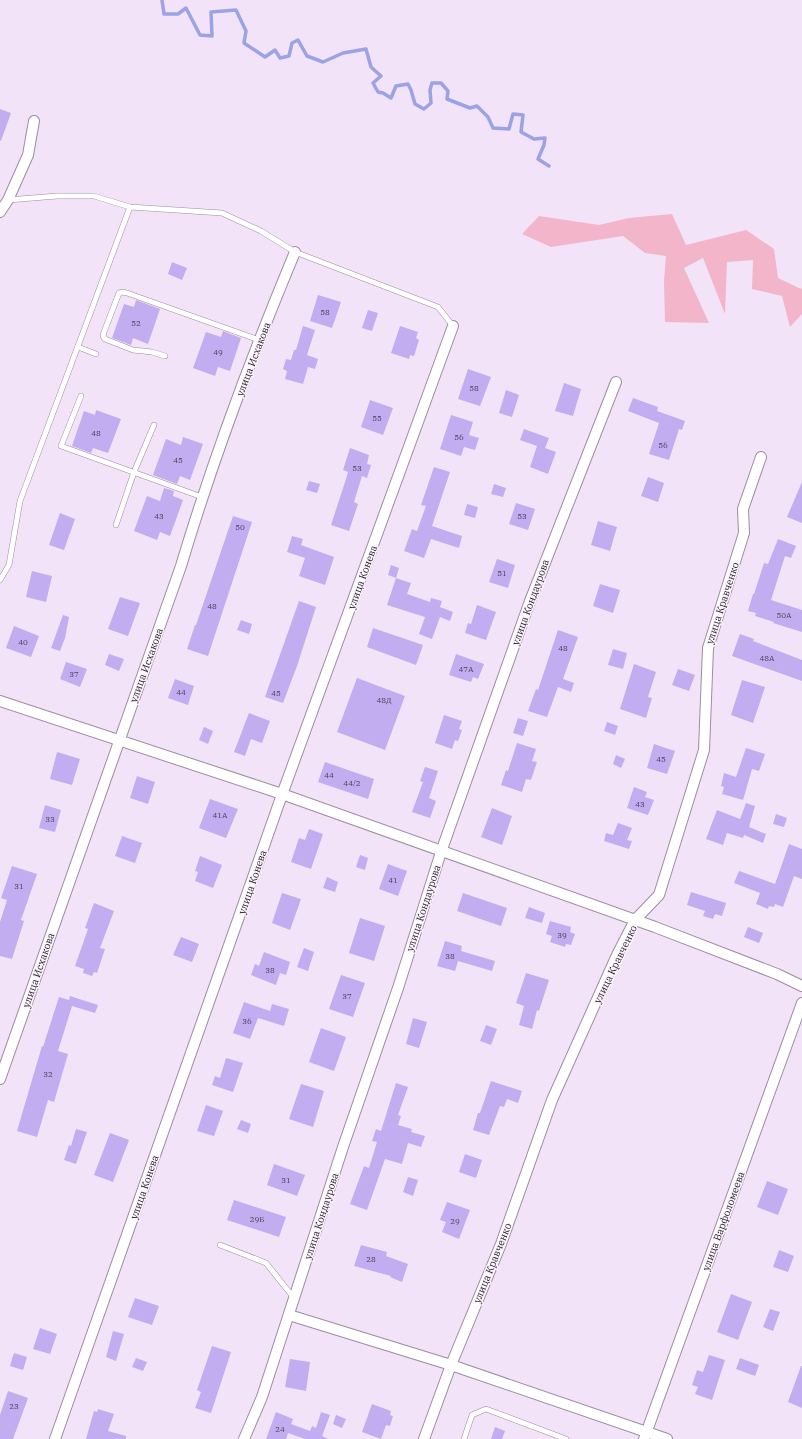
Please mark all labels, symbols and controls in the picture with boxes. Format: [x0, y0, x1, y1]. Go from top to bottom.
house number: 58 [320, 307, 330, 317]
house number: 52 [131, 318, 141, 328]
street label: улица Исхакова [233, 320, 274, 398]
house number: 49 [213, 347, 223, 357]
house number: 58 [469, 383, 479, 393]
house number: 55 [372, 413, 382, 423]
house number: 48 [91, 428, 101, 438]
house number: 56 [454, 432, 464, 442]
house number: 56 [658, 440, 668, 450]
house number: 45 [173, 455, 183, 465]
house number: 53 [352, 463, 362, 473]
house number: 43 [154, 511, 164, 521]
house number: 53 [517, 511, 527, 521]
house number: 50 [235, 522, 245, 532]
street label: улица Конева [345, 543, 380, 611]
street label: улица Кондаурова [509, 557, 552, 647]
street label: улица Кравченко [703, 560, 742, 646]
house number: 51 [497, 568, 507, 578]
house number: 48 [207, 601, 217, 611]
house number: 50А [776, 610, 792, 620]
street label: улица Исхакова [127, 626, 166, 704]
house number: 40 [18, 637, 28, 647]
house number: 48 [558, 643, 568, 653]
house number: 48А [759, 653, 775, 663]
house number: 47А [458, 664, 474, 674]
house number: 37 [69, 669, 79, 679]
house number: 44 [176, 687, 186, 697]
house number: 45 [271, 688, 281, 698]
house number: 48Д [376, 695, 392, 705]
house number: 45 [656, 754, 666, 764]
house number: 44 [324, 770, 334, 780]
house number: 44/2 [343, 778, 361, 788]
house number: 43 [635, 799, 645, 809]
house number: 41А [212, 810, 228, 820]
house number: 33 [45, 814, 55, 824]
street label: улица Конева [235, 848, 270, 916]
street label: улица Кондаурова [403, 863, 444, 953]
house number: 41 [388, 875, 398, 885]
house number: 31 [14, 881, 24, 891]
street label: улица Кравченко [591, 923, 640, 1005]
street label: улица Исхакова [20, 930, 58, 1009]
house number: 39 [557, 930, 567, 940]
house number: 38 [445, 951, 455, 961]
house number: 38 [265, 965, 275, 975]
house number: 37 [342, 991, 352, 1001]
house number: 36 [242, 1016, 252, 1026]
house number: 32 [43, 1069, 53, 1079]
street label: улица Конева [127, 1153, 162, 1221]
street label: улица Варфоломеева [699, 1169, 748, 1273]
street label: улица Кондаурова [301, 1171, 342, 1261]
house number: 31 [281, 1175, 291, 1185]
house number: 29Б [250, 1214, 264, 1224]
house number: 29 [450, 1216, 460, 1226]
street label: улица Кравченко [470, 1221, 515, 1305]
house number: 28 [366, 1254, 376, 1264]
house number: 23 [9, 1401, 19, 1411]
house number: 24 [275, 1424, 285, 1434]

